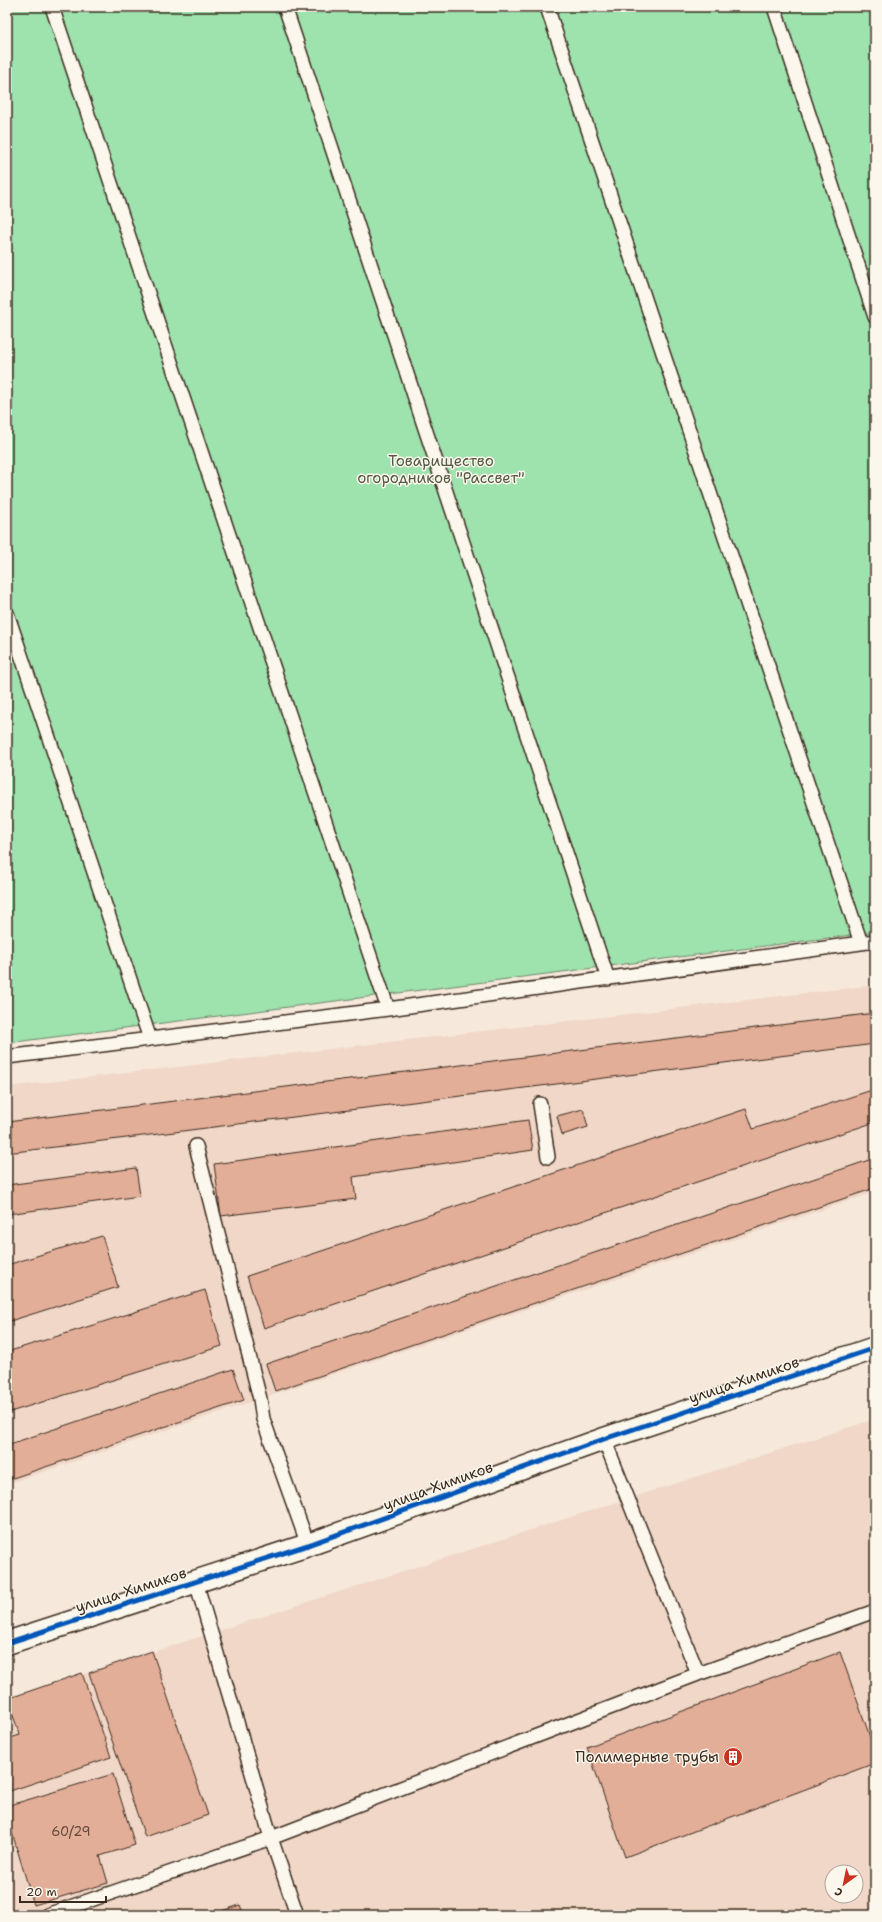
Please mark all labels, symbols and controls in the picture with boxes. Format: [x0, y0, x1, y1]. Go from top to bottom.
park label: Товарищество огородников "Рассвет" [357, 451, 525, 488]
street label: улица Химиков [686, 1352, 802, 1408]
street label: улица Химиков [380, 1457, 496, 1515]
street label: улица Химиков [73, 1563, 189, 1617]
building icon: Полимерные трубы [722, 1746, 744, 1768]
place label: Полимерные трубы [576, 1747, 719, 1767]
house number: 60/29 [51, 1823, 91, 1840]
north arrow [824, 1864, 864, 1904]
scale bar [20, 1878, 106, 1904]
text: 20 m [26, 1884, 57, 1900]
text: С [832, 1884, 846, 1900]

